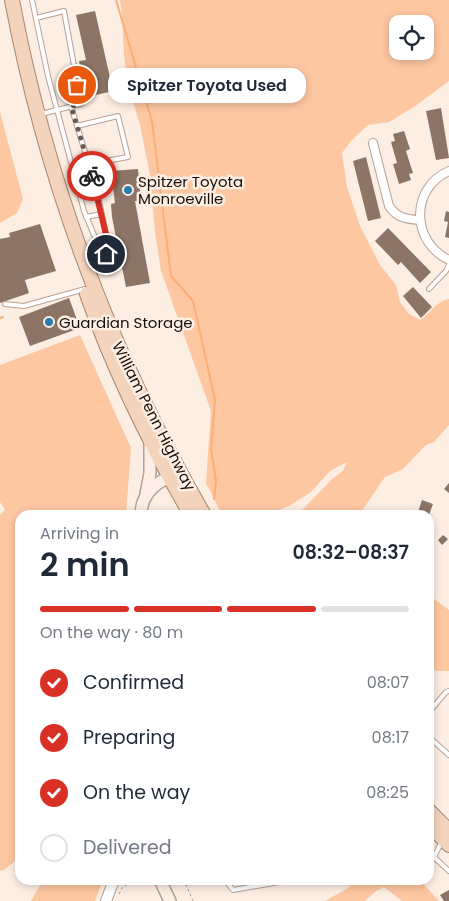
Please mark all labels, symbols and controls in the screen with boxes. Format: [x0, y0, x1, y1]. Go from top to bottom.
map controls [389, 15, 434, 60]
button: locate [389, 15, 434, 60]
pin [56, 64, 98, 106]
callout: Spitzer Toyota Used [107, 68, 304, 102]
icon: bag [63, 71, 91, 99]
text: Spitzer Toyota Used [127, 74, 287, 97]
courier [67, 151, 117, 201]
icon: bike [78, 162, 106, 190]
place label: Spitzer Toyota Monroeville [138, 171, 243, 209]
marker: Spitzer Toyota Monroeville [122, 184, 134, 196]
pin [85, 233, 127, 275]
icon: home [92, 240, 120, 268]
place label: Guardian Storage [59, 312, 193, 333]
marker: Guardian Storage [43, 316, 55, 328]
street label: William Penn Highway [107, 338, 201, 495]
text: Arriving in [40, 522, 119, 545]
text: 08:32–08:37 [293, 539, 409, 566]
text: 2 min [40, 542, 130, 587]
text: On the way · 80 m [40, 621, 183, 644]
icon: check [40, 669, 68, 697]
text: Confirmed [83, 669, 184, 696]
text: 08:07 [367, 671, 409, 694]
icon: check [40, 724, 68, 752]
text: Preparing [83, 724, 175, 751]
text: 08:17 [372, 726, 409, 749]
icon: check [40, 779, 68, 807]
text: On the way [83, 779, 190, 806]
text: 08:25 [366, 781, 409, 804]
text: Delivered [83, 834, 172, 861]

